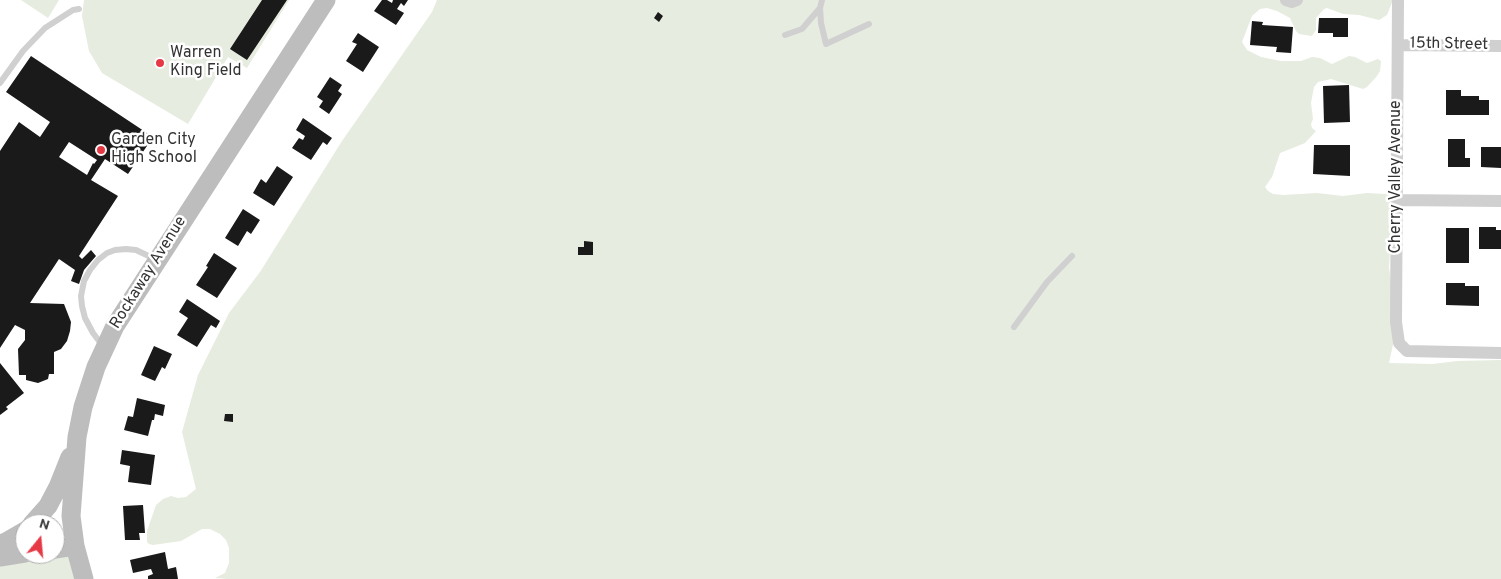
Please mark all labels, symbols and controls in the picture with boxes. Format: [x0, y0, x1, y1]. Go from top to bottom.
street label: 15th Street [1410, 35, 1488, 55]
place label: Warren King Field [170, 44, 241, 82]
marker: Warren King Field [154, 57, 166, 69]
street label: Cherry Valley Avenue [1387, 100, 1407, 254]
place label: Garden City High School [111, 131, 197, 169]
marker: Garden City High School [95, 144, 107, 156]
street label: Rockaway Avenue [107, 213, 191, 333]
north arrow [15, 514, 65, 564]
text: N [37, 516, 52, 535]

